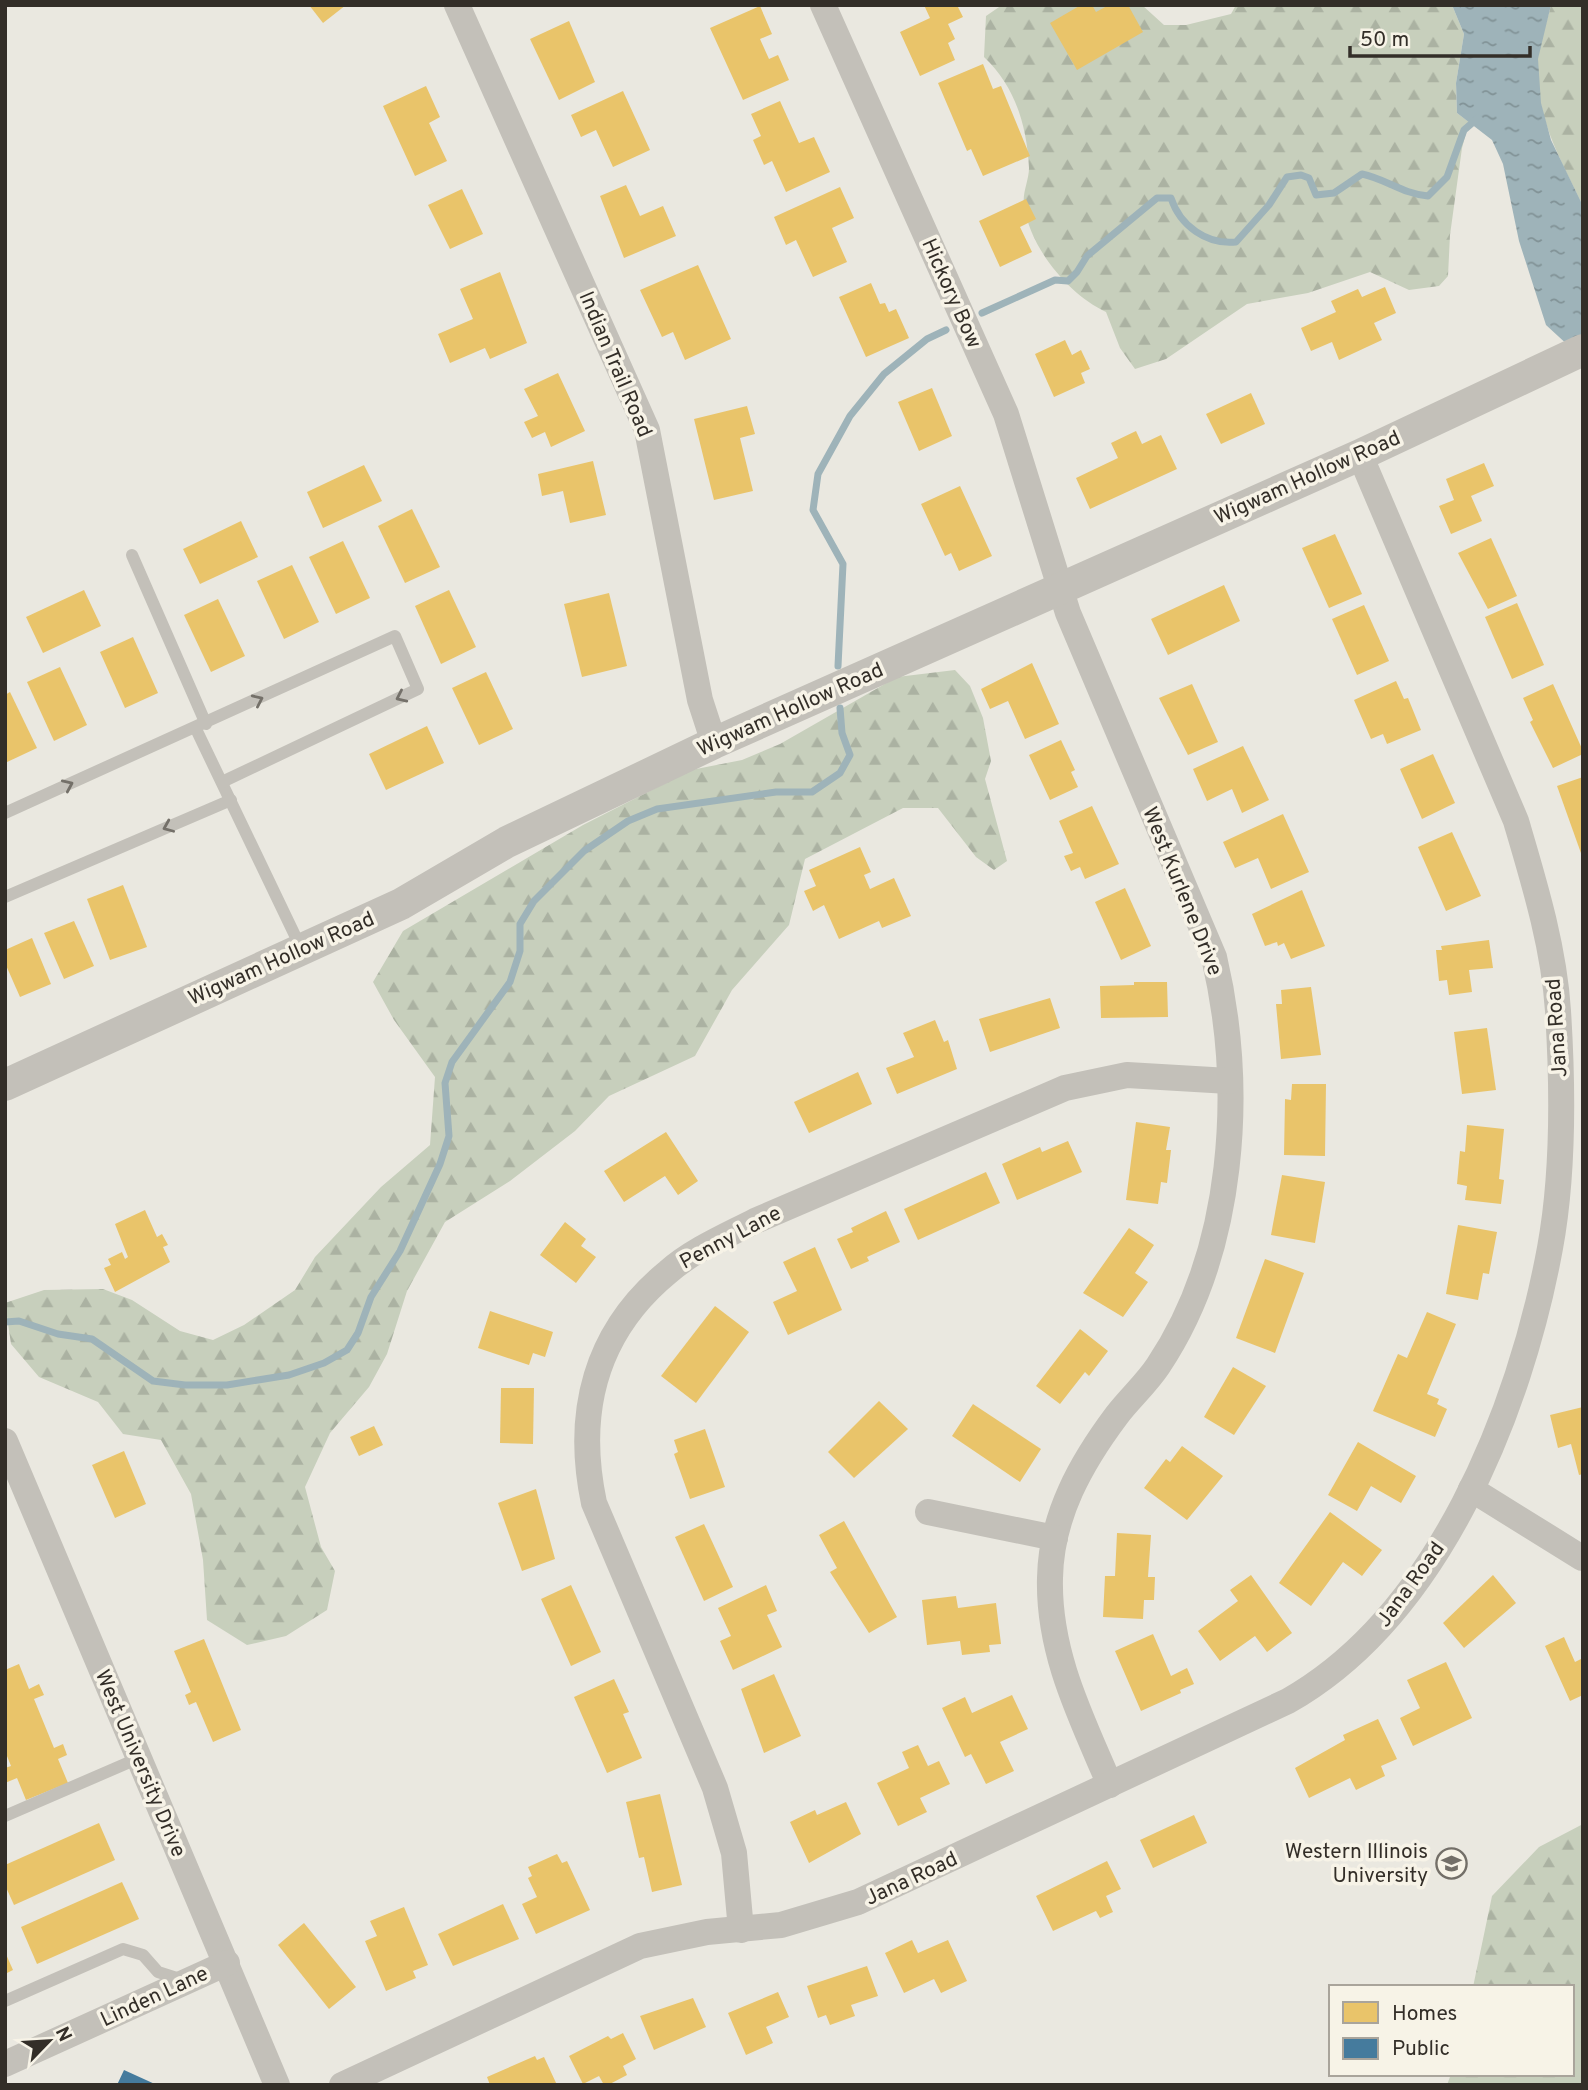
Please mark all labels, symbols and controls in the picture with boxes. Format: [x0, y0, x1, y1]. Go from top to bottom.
scale bar [1350, 14, 1530, 58]
text: 50 m [1360, 27, 1409, 54]
street label: Hickory Bow [914, 234, 987, 353]
street label: Indian Trail Road [572, 287, 658, 442]
street label: Wigwam Hollow Road [1210, 425, 1405, 532]
street label: Wigwam Hollow Road [693, 657, 888, 764]
one-way arrow [396, 688, 408, 702]
one-way arrow [251, 694, 263, 708]
one-way arrow [60, 779, 73, 793]
street label: West Kurlene Drive [1135, 803, 1228, 980]
one-way arrow [163, 819, 175, 833]
street label: Wigwam Hollow Road [184, 906, 379, 1013]
street label: Jana Road [1541, 977, 1574, 1078]
street label: Penny Lane [675, 1200, 786, 1276]
street label: Jana Road [1371, 1537, 1451, 1633]
street label: West University Drive [88, 1666, 191, 1861]
place label: Western Illinois University [1285, 1839, 1428, 1890]
street label: Jana Road [861, 1846, 962, 1913]
school or university icon: Western Illinois University [1434, 1846, 1468, 1880]
street label: Linden Lane [96, 1961, 213, 2034]
legend [1329, 1985, 1574, 2076]
text: Homes [1392, 2001, 1457, 2028]
north arrow [14, 2006, 84, 2076]
text: N [49, 2023, 76, 2046]
text: Public [1392, 2036, 1450, 2063]

